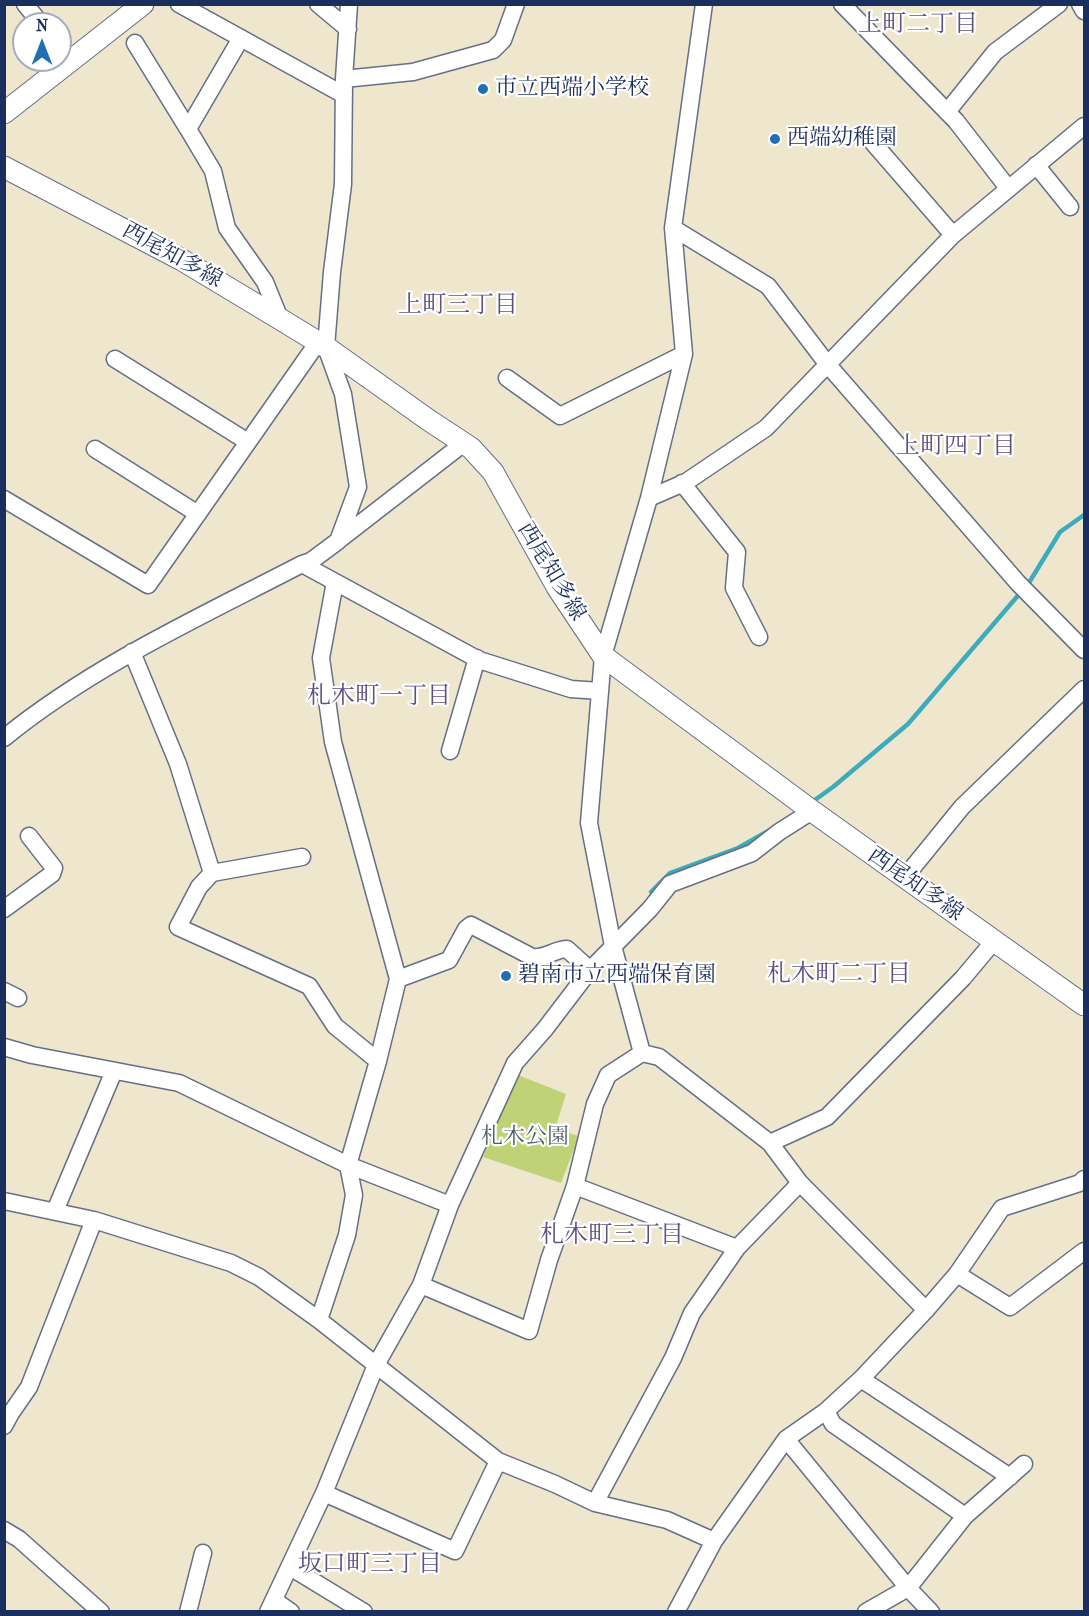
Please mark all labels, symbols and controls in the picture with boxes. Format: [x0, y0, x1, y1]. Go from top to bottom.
district label: 上町二丁目 [858, 11, 978, 39]
north arrow [12, 12, 72, 72]
text: N [36, 16, 48, 35]
place label: 市立西端小学校 [495, 76, 649, 102]
marker: 市立西端小学校 [476, 82, 490, 96]
place label: 西端幼稚園 [787, 126, 897, 152]
marker: 西端幼稚園 [768, 132, 782, 146]
street label: 西尾知多線 [117, 218, 227, 294]
district label: 上町三丁目 [398, 292, 518, 320]
district label: 上町四丁目 [896, 433, 1016, 461]
street label: 西尾知多線 [511, 518, 591, 626]
district label: 札木町一丁目 [307, 683, 451, 711]
street label: 西尾知多線 [862, 843, 968, 927]
district label: 札木町二丁目 [767, 961, 911, 989]
place label: 碧南市立西端保育園 [518, 963, 716, 989]
marker: 碧南市立西端保育園 [499, 969, 513, 983]
park label: 札木公園 [481, 1125, 569, 1151]
district label: 札木町三丁目 [540, 1222, 684, 1250]
district label: 坂口町三丁目 [298, 1551, 442, 1579]

